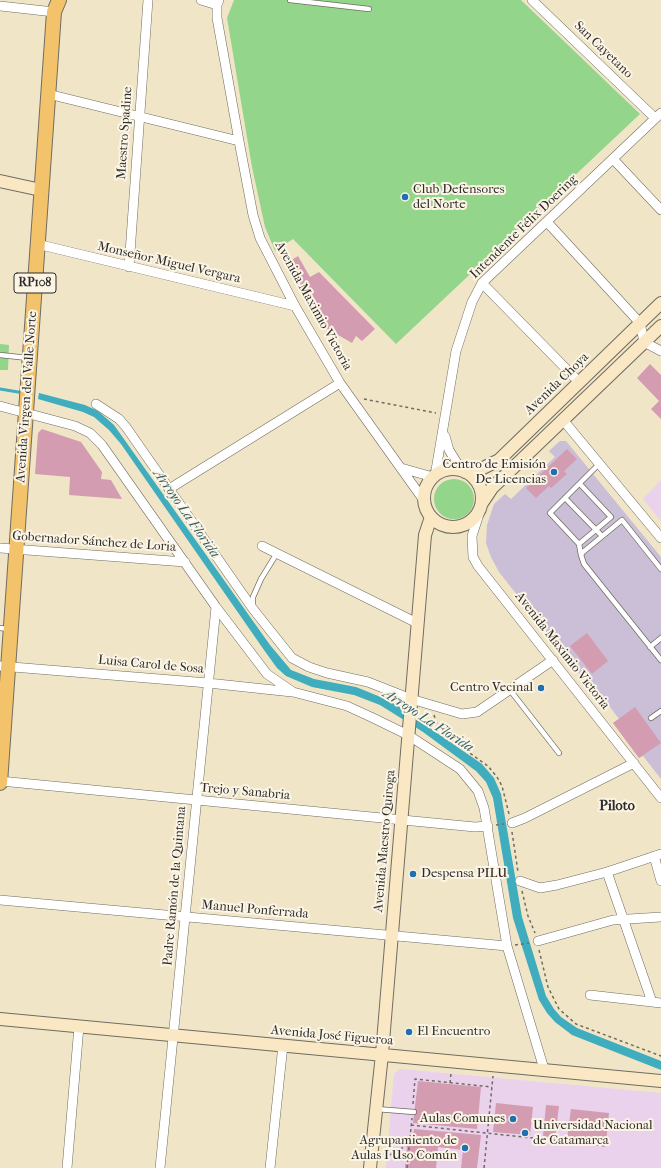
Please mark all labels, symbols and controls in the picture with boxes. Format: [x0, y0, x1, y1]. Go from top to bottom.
street label: San Cayetano [570, 18, 636, 82]
street label: Maestro Spadine [114, 86, 136, 180]
street label: Intendente Félix Doering [467, 172, 581, 282]
place label: Club Defensores del Norte [413, 182, 505, 213]
marker: Club Defensores del Norte [400, 192, 410, 202]
street label: Monseñor Miguel Vergara [96, 239, 242, 287]
street label: Avenida Maximio Victoria [271, 239, 355, 373]
road number: RP108 [14, 273, 56, 293]
street label: Avenida Virgen del Valle Norte [13, 311, 41, 483]
street label: Avenida Choya [522, 350, 592, 418]
place label: Centro de Emisión De Licencias [442, 457, 546, 488]
water label: Arroyo La Florida [149, 466, 223, 562]
marker: Centro de Emisión De Licencias [549, 467, 559, 477]
street label: Gobernador Sánchez de Loria [12, 528, 176, 556]
street label: Avenida Maximio Victoria [511, 589, 613, 713]
street label: Luisa Carol de Sosa [97, 653, 205, 677]
place label: Centro Vecinal [450, 680, 533, 696]
marker: Centro Vecinal [536, 683, 546, 693]
water label: Arroyo La Florida [380, 686, 476, 756]
street label: Avenida Maestro Quiroga [371, 769, 399, 913]
street label: Trejo y Sanabria [199, 780, 291, 804]
district label: Piloto [599, 799, 635, 815]
street label: Padre Ramón de la Quintana [160, 805, 190, 967]
place label: Despensa PILU [421, 866, 507, 882]
marker: Despensa PILU [408, 869, 418, 879]
street label: Manuel Ponferrada [201, 898, 309, 922]
street label: Avenida José Figueroa [270, 1023, 394, 1049]
place label: El Encuentro [417, 1024, 490, 1040]
marker: El Encuentro [404, 1027, 414, 1037]
place label: Aulas Comunes [420, 1111, 505, 1127]
marker: Aulas Comunes [508, 1114, 518, 1124]
place label: Universidad Nacional de Catamarca [533, 1118, 653, 1149]
marker: Universidad Nacional de Catamarca [520, 1128, 530, 1138]
place label: Agrupamiento de Aulas I Uso Común [351, 1133, 457, 1164]
marker: Agrupamiento de Aulas I Uso Común [460, 1143, 470, 1153]

